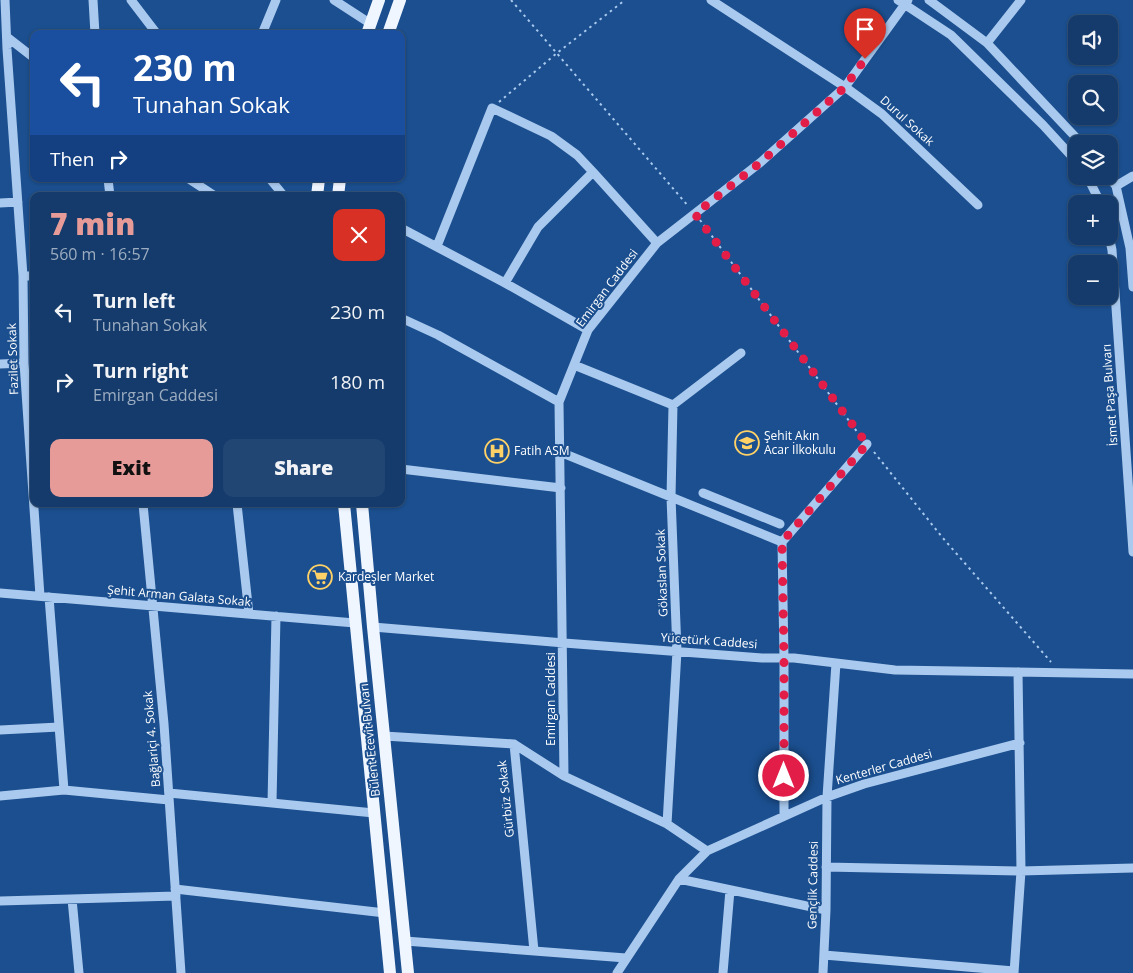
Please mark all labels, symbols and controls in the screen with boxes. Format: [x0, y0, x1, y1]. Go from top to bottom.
pin [844, 8, 886, 59]
icon: arrive [851, 15, 879, 43]
map controls [1068, 15, 1118, 305]
button: sound [1068, 15, 1118, 65]
text: 230 m [133, 44, 237, 91]
icon: left [50, 50, 115, 115]
button: search [1068, 75, 1118, 125]
text: Tunahan Sokak [133, 89, 290, 119]
street label: Durul Sokak [877, 92, 939, 150]
button: layers [1068, 135, 1118, 185]
icon: right [104, 145, 132, 173]
text: Then [50, 146, 94, 172]
button: + [1068, 195, 1118, 245]
text: 7 min [50, 203, 135, 244]
button: close [333, 209, 385, 261]
text: 560 m · 16:57 [50, 243, 150, 265]
street label: Emirgan Caddesi [572, 245, 642, 330]
button: − [1068, 255, 1118, 305]
text: Turn left [93, 288, 175, 314]
icon: left [50, 298, 78, 326]
text: 230 m [330, 299, 385, 325]
text: Tunahan Sokak [93, 314, 207, 336]
street label: Fazilet Sokak [3, 322, 22, 395]
street label: İsmet Paşa Bulvarı [1097, 343, 1122, 447]
text: Turn right [93, 358, 188, 384]
icon: right [50, 368, 78, 396]
text: 180 m [330, 369, 385, 395]
text: Emirgan Caddesi [93, 384, 218, 406]
place label: Şehit Akın Acar İlkokulu [764, 427, 836, 458]
school or university icon: Şehit Akın Acar İlkokulu [734, 430, 760, 456]
hospital icon: Fatih ASM [484, 438, 510, 464]
button: Exit [50, 439, 213, 497]
button: Share [223, 439, 385, 497]
place label: Fatih ASM [514, 442, 570, 459]
street label: Gökaslan Sokak [651, 528, 672, 617]
supermarket icon: Kardeşler Market [307, 564, 333, 590]
place label: Kardeşler Market [338, 568, 434, 585]
street label: Şehit Arman Galata Sokak [107, 581, 252, 610]
street label: Yücetürk Caddesi [660, 629, 758, 652]
street label: Emirgan Caddesi [542, 652, 559, 746]
street label: Bülent Ecevit Bulvarı [355, 682, 384, 798]
street label: Bağlariçi 4. Sokak [139, 689, 164, 788]
street label: Kenterler Caddesi [834, 745, 934, 788]
position arrow [757, 749, 809, 801]
street label: Gürbüz Sokak [493, 759, 518, 838]
street label: Gençlik Caddesi [803, 841, 822, 929]

